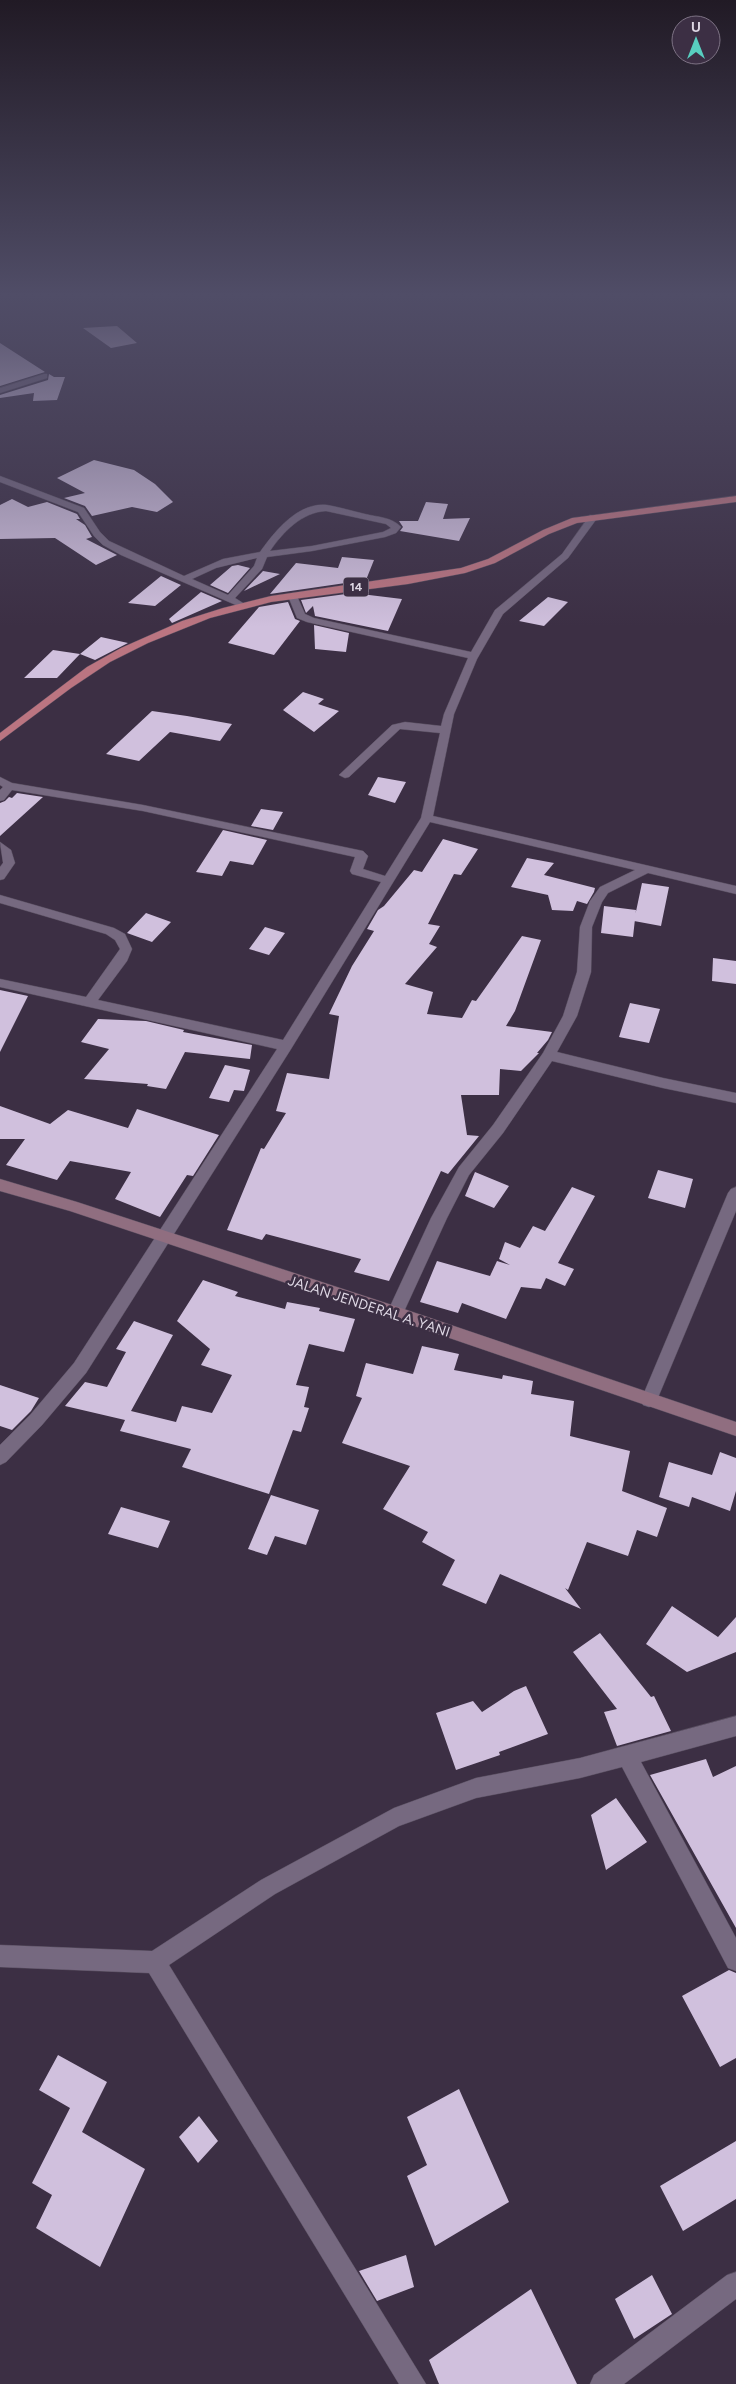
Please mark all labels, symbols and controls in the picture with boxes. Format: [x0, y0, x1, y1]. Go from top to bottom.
north arrow [671, 15, 721, 65]
text: U [691, 19, 701, 36]
road number: 14 [344, 578, 368, 596]
street label: JALAN JENDERAL A. YANI [286, 1272, 452, 1341]

